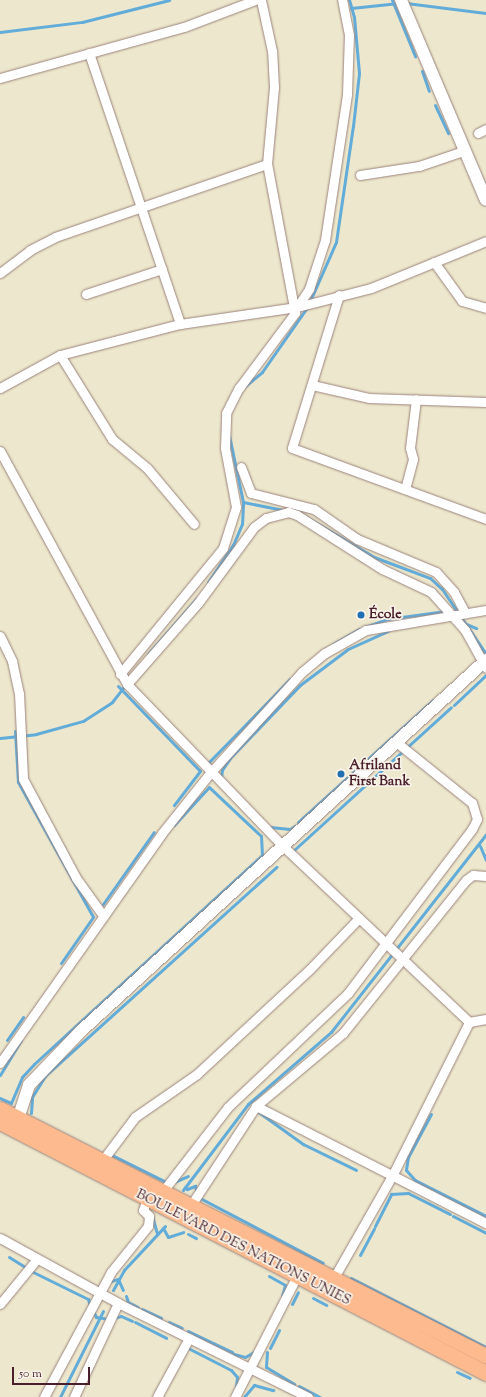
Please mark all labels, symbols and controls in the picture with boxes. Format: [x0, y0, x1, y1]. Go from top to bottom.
place label: École [369, 607, 402, 623]
marker: École [356, 610, 366, 620]
place label: Afriland First Bank [349, 758, 410, 790]
marker: Afriland First Bank [336, 769, 346, 779]
street label: BOULEVARD DES NATIONS UNIES [133, 1186, 353, 1310]
scale bar [14, 1359, 92, 1385]
text: 50 m [19, 1365, 42, 1383]

